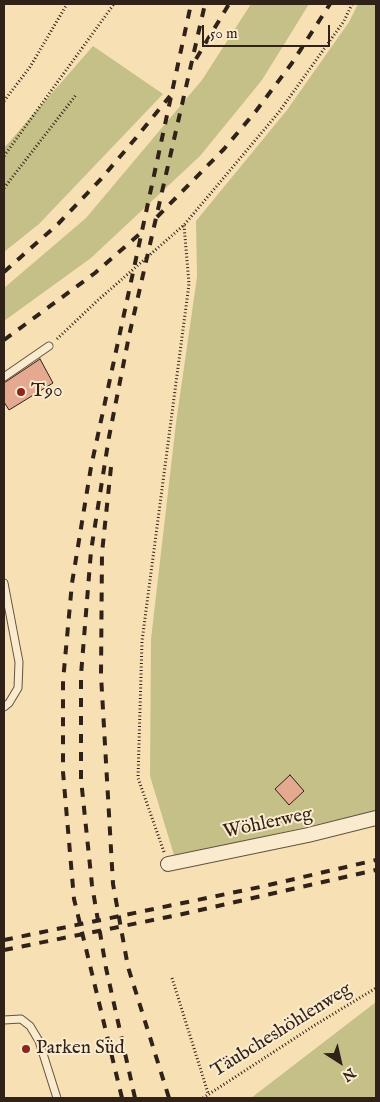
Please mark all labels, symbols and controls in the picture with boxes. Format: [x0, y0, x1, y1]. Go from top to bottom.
scale bar [205, 15, 332, 47]
text: 50 m [210, 24, 238, 43]
place label: T90 [31, 381, 62, 403]
marker: T90 [15, 386, 27, 398]
street label: Wöhlerweg [221, 803, 315, 845]
street label: Täubcheshöhlenweg [208, 979, 356, 1083]
north arrow [315, 1037, 365, 1087]
place label: Parken Süd [36, 1038, 125, 1060]
marker: Parken Süd [20, 1043, 32, 1055]
text: N [338, 1063, 359, 1085]

